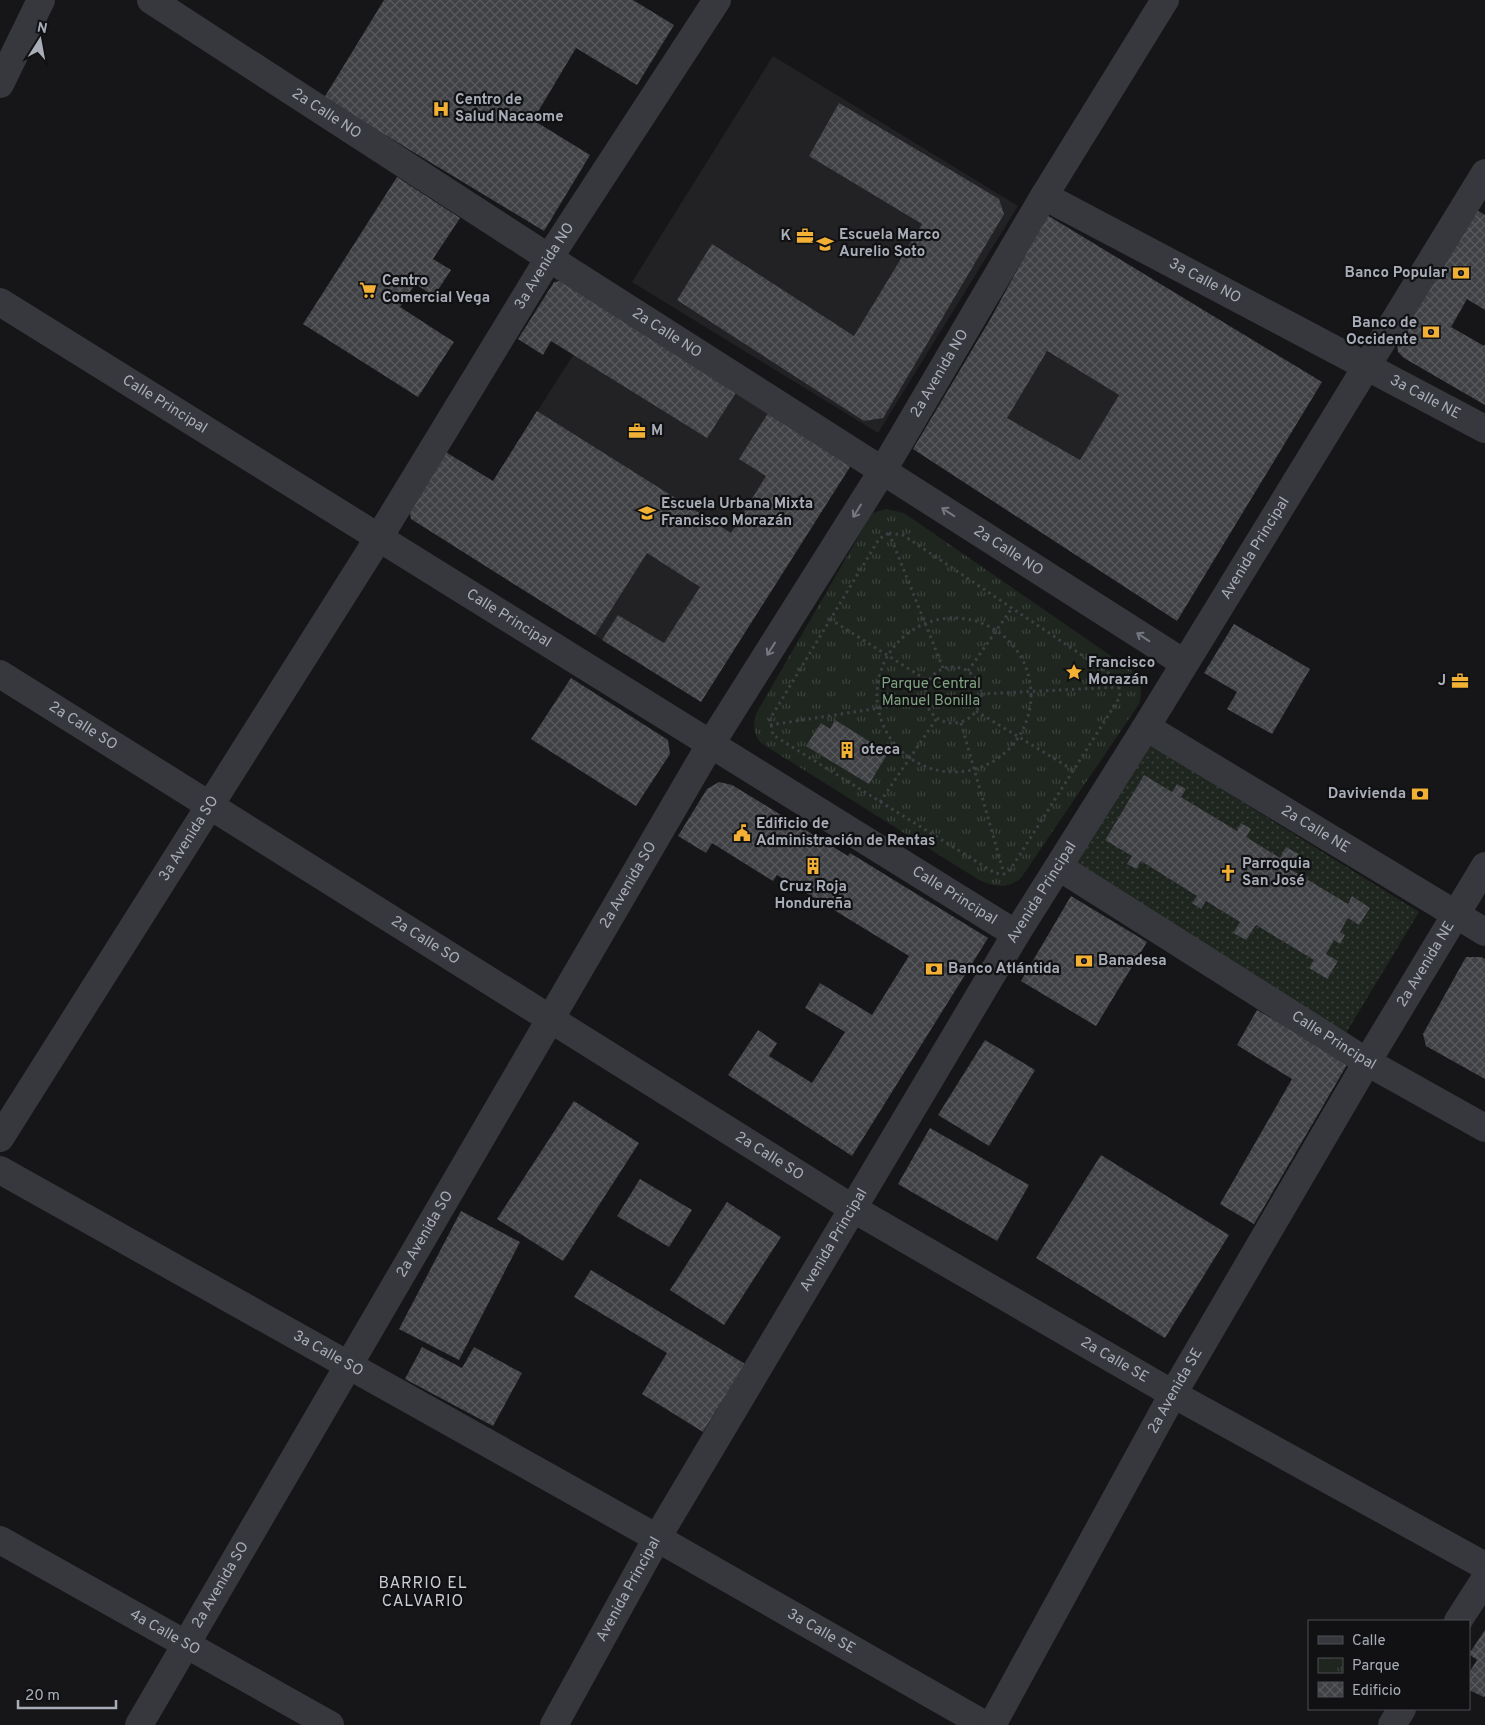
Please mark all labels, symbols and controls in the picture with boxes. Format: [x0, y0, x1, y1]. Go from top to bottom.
north arrow [15, 15, 65, 65]
text: N [36, 19, 49, 38]
street label: 2a Calle NO [288, 84, 365, 143]
place label: Centro de Salud Nacaome [455, 91, 564, 127]
hospital icon: Centro de Salud Nacaome [431, 99, 451, 119]
street label: 3a Avenida NO [510, 219, 579, 313]
office icon: K [795, 226, 815, 246]
place label: Escuela Marco Aurelio Soto [839, 226, 940, 262]
place label: K [780, 227, 791, 246]
school or university icon: Escuela Marco Aurelio Soto [815, 234, 835, 254]
street label: 3a Calle NO [1165, 254, 1244, 308]
bank icon: Banco Popular [1451, 263, 1471, 283]
place label: Banco Popular [1344, 264, 1448, 283]
place label: Centro Comercial Vega [382, 272, 490, 308]
supermarket icon: Centro Comercial Vega [358, 280, 378, 300]
street label: 2a Calle NO [628, 304, 705, 362]
place label: Banco de Occidente [1346, 314, 1417, 350]
bank icon: Banco de Occidente [1421, 322, 1441, 342]
street label: 2a Avenida NO [906, 326, 973, 421]
street label: Calle Principal [119, 371, 211, 438]
street label: 3a Calle NE [1386, 371, 1464, 424]
office icon: M [627, 421, 647, 441]
place label: M [651, 422, 663, 441]
street label: Avenida Principal [1217, 494, 1294, 603]
place label: Escuela Urbana Mixta Francisco Morazán [661, 495, 813, 531]
school or university icon: Escuela Urbana Mixta Francisco Morazán [637, 503, 657, 523]
one-way arrow [852, 504, 862, 518]
one-way arrow [941, 506, 955, 516]
street label: 2a Calle NO [970, 522, 1047, 580]
street label: Calle Principal [463, 585, 555, 652]
one-way arrow [1137, 632, 1151, 642]
one-way arrow [765, 642, 776, 656]
place label: Francisco Morazán [1088, 654, 1155, 690]
place icon: Francisco Morazán [1064, 662, 1084, 682]
office icon: J [1450, 671, 1470, 691]
place label: J [1438, 672, 1446, 691]
park label: Parque Central Manuel Bonilla [881, 675, 981, 711]
street label: 2a Calle SO [45, 697, 121, 755]
building icon: oteca [837, 740, 857, 760]
place label: oteca [861, 741, 900, 760]
bank icon: Davivienda [1410, 784, 1430, 804]
place label: Davivienda [1328, 785, 1406, 804]
street label: 3a Avenida SO [155, 792, 223, 885]
street label: 2a Calle NE [1277, 801, 1353, 858]
place label: Edificio de Administración de Rentas [756, 815, 935, 851]
public building icon: Edificio de Administración de Rentas [732, 823, 752, 843]
street label: 2a Avenida SO [596, 838, 661, 932]
street label: Avenida Principal [1003, 838, 1081, 947]
place label: Parroquia San José [1242, 855, 1310, 891]
building icon: Cruz Roja Hondureña [803, 856, 823, 876]
street label: Calle Principal [908, 862, 1000, 929]
church icon: Parroquia San José [1218, 863, 1238, 883]
place label: Cruz Roja Hondureña [774, 878, 852, 914]
street label: 2a Calle SO [387, 912, 463, 969]
street label: 2a Avenida NE [1393, 918, 1459, 1011]
bank icon: Banadesa [1074, 951, 1094, 971]
place label: Banadesa [1098, 952, 1167, 971]
bank icon: Banco Atlántida [924, 959, 944, 979]
place label: Banco Atlántida [948, 960, 1060, 979]
street label: Calle Principal [1288, 1007, 1379, 1075]
street label: 2a Calle SO [731, 1128, 807, 1185]
street label: Avenida Principal [796, 1185, 872, 1295]
street label: 2a Avenida SO [392, 1187, 458, 1281]
street label: 3a Calle SO [290, 1326, 367, 1381]
street label: 2a Calle SE [1077, 1333, 1152, 1387]
street label: 2a Avenida SE [1144, 1345, 1207, 1437]
street label: Avenida Principal [592, 1533, 665, 1645]
street label: 2a Avenida SO [188, 1538, 253, 1632]
district label: BARRIO EL CALVARIO [378, 1574, 468, 1612]
street label: 4a Calle SO [126, 1605, 203, 1660]
street label: 3a Calle SE [784, 1605, 859, 1659]
legend [1308, 1620, 1470, 1710]
text: Calle [1352, 1632, 1386, 1651]
text: Parque [1352, 1657, 1400, 1676]
scale bar [18, 1678, 115, 1710]
text: Edificio [1352, 1682, 1401, 1701]
text: 20 m [25, 1687, 60, 1706]

